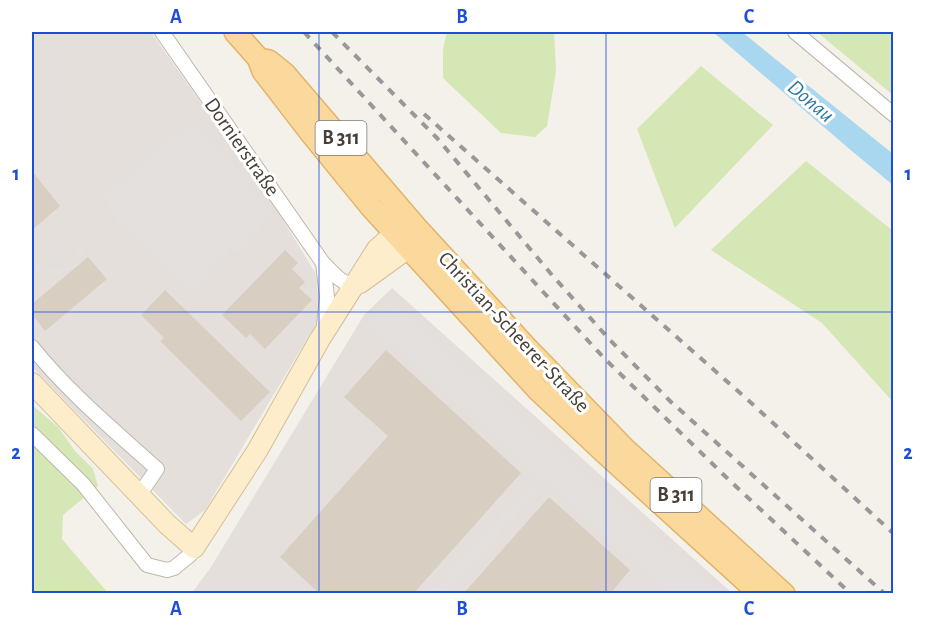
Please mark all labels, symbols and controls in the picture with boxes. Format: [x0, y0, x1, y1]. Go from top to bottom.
text: A [170, 7, 182, 27]
text: B [456, 7, 468, 27]
text: C [744, 7, 755, 27]
water label: Donau [784, 76, 838, 126]
street label: Dornierstraße [200, 94, 284, 200]
road number: B 311 [316, 121, 366, 155]
text: 1 [12, 164, 20, 184]
text: 1 [904, 164, 912, 184]
street label: Christian-Scheerer-Straße [434, 248, 594, 416]
text: 2 [11, 443, 21, 463]
text: 2 [903, 443, 913, 463]
road number: B 311 [650, 478, 702, 512]
text: A [170, 599, 182, 619]
text: B [456, 599, 468, 619]
text: C [744, 599, 755, 619]

